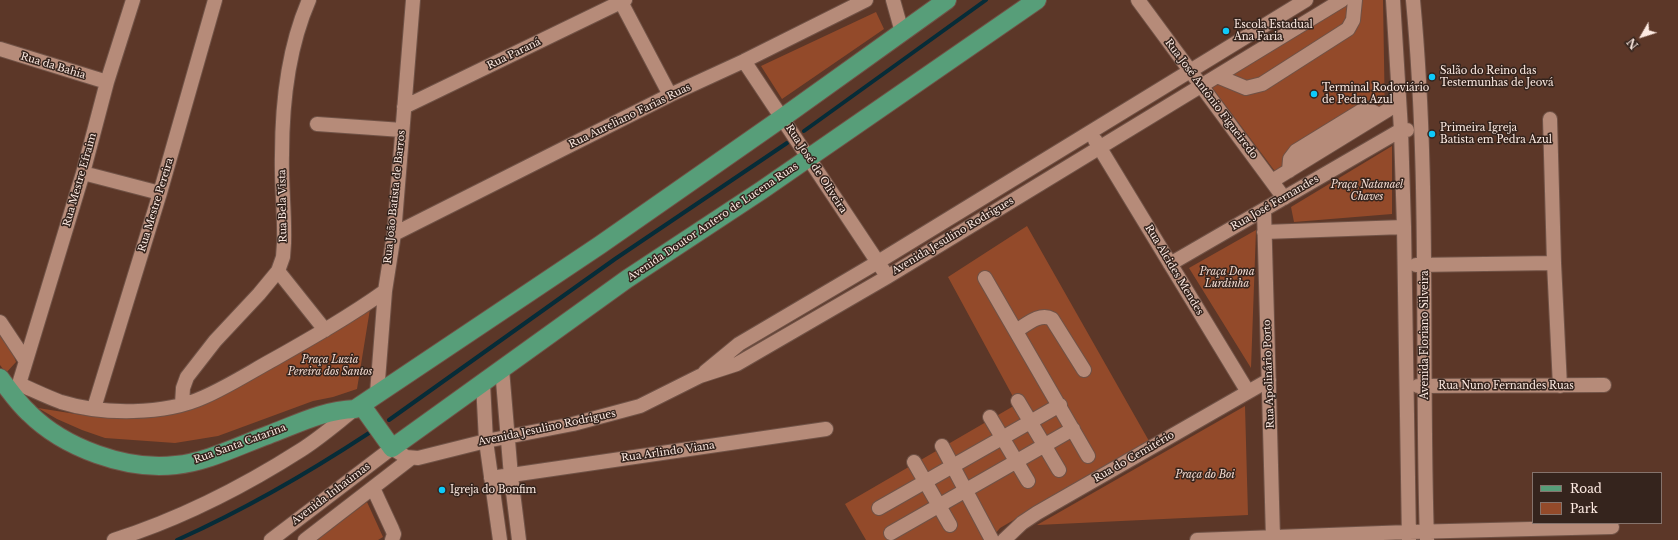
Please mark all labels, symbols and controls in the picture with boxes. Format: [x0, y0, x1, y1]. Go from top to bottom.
north arrow [1622, 16, 1662, 56]
place label: Escola Estadual Ana Faria [1234, 19, 1313, 42]
marker: Escola Estadual Ana Faria [1221, 26, 1231, 36]
text: N [1624, 35, 1641, 52]
street label: Rua Paraná [485, 36, 543, 72]
street label: Rua José Antônio Figueiredo [1162, 37, 1260, 161]
street label: Rua da Bahia [19, 50, 87, 82]
place label: Salão do Reino das Testemunhas de Jeová [1440, 65, 1554, 88]
marker: Salão do Reino das Testemunhas de Jeová [1427, 72, 1437, 82]
street label: Rua Aureliano Farias Ruas [567, 81, 693, 151]
place label: Terminal Rodoviário de Pedra Azul [1322, 82, 1429, 106]
marker: Terminal Rodoviário de Pedra Azul [1309, 89, 1319, 99]
place label: Primeira Igreja Batista em Pedra Azul [1440, 122, 1552, 146]
street label: Rua José de Oliveira [783, 123, 849, 215]
marker: Primeira Igreja Batista em Pedra Azul [1427, 129, 1437, 139]
street label: Rua João Batista de Barros [382, 130, 408, 264]
street label: Rua Mestre Efraim [61, 132, 99, 228]
street label: Rua Mestre Pereira [136, 157, 176, 253]
street label: Avenida Doutor Antero de Lucena Ruas [626, 160, 800, 284]
street label: Rua Bela Vista [276, 169, 290, 243]
street label: Rua José Fernandes [1229, 173, 1321, 233]
park label: Praça Natanael Chaves [1331, 179, 1403, 202]
street label: Avenida Jesulino Rodrigues [890, 195, 1016, 277]
street label: Rua Alcides Mendes [1142, 223, 1206, 317]
park label: Praça Dona Lurdinha [1199, 266, 1255, 290]
street label: Avenida Floriano Silveira [1419, 270, 1431, 400]
street label: Rua Apolinário Porto [1261, 319, 1277, 429]
park label: Praça Luzia Pereira dos Santos [288, 354, 372, 378]
street label: Rua Nuno Fernandes Ruas [1438, 380, 1574, 392]
street label: Avenida Jesulino Rodrigues [477, 408, 617, 448]
street label: Rua Santa Catarina [192, 422, 288, 466]
street label: Rua do Cemitério [1091, 429, 1177, 485]
street label: Rua Arlindo Viana [620, 439, 716, 465]
street label: Avenida Inhaúmas [289, 461, 373, 527]
park label: Praça do Boi [1175, 469, 1235, 481]
legend [1532, 472, 1662, 524]
text: Road [1570, 481, 1602, 496]
place label: Igreja do Bonfim [450, 484, 536, 496]
marker: Igreja do Bonfim [437, 485, 447, 495]
text: Park [1570, 501, 1598, 516]

